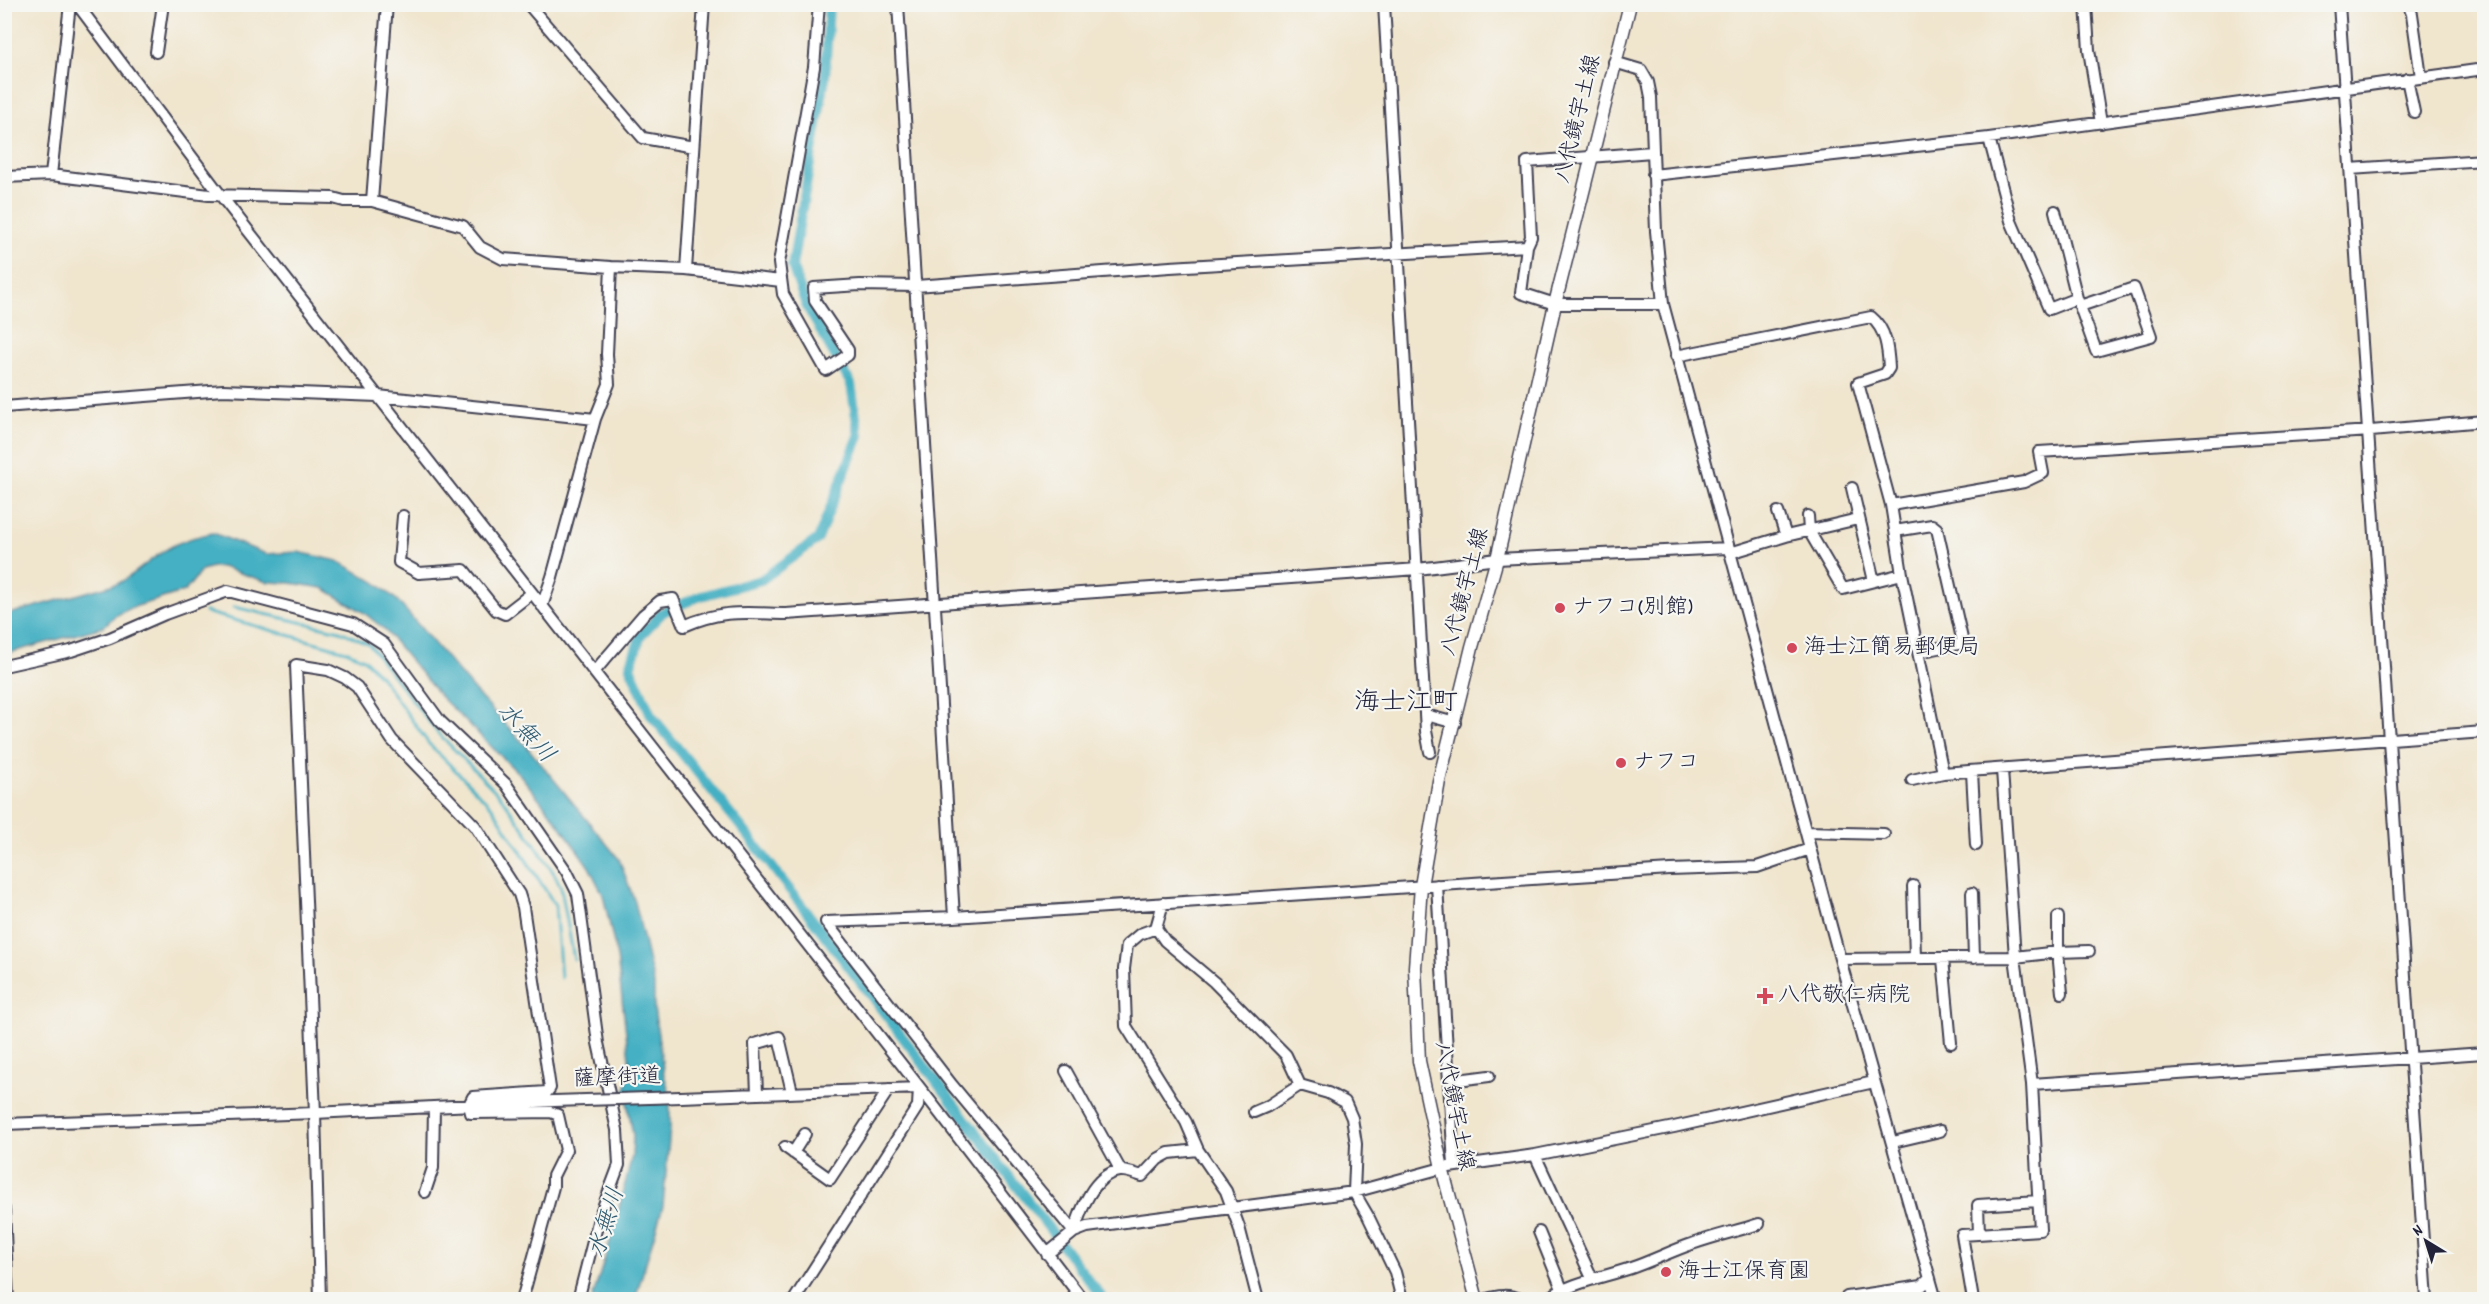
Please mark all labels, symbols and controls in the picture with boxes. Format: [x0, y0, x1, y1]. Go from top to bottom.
street label: 八代鏡宇土線 [1548, 51, 1610, 187]
street label: 八代鏡宇土線 [1434, 524, 1498, 660]
place label: ナフコ(別館) [1572, 593, 1693, 624]
marker: ナフコ(別館) [1553, 601, 1567, 615]
place label: 海士江簡易郵便局 [1804, 633, 1980, 664]
marker: 海士江簡易郵便局 [1785, 641, 1799, 655]
district label: 海士江町 [1354, 685, 1458, 722]
water label: 水無川 [488, 696, 562, 772]
place label: ナフコ [1633, 748, 1699, 779]
marker: ナフコ [1614, 756, 1628, 770]
place label: 八代敬仁病院 [1778, 981, 1910, 1012]
marker: 八代敬仁病院 [1756, 987, 1774, 1005]
street label: 八代鏡宇土線 [1425, 1038, 1481, 1174]
street label: 薩摩街道 [572, 1062, 662, 1096]
water label: 水無川 [581, 1184, 635, 1262]
north arrow [2396, 1211, 2456, 1271]
text: N [2408, 1220, 2429, 1243]
place label: 海士江保育園 [1678, 1257, 1810, 1288]
marker: 海士江保育園 [1659, 1265, 1673, 1279]

